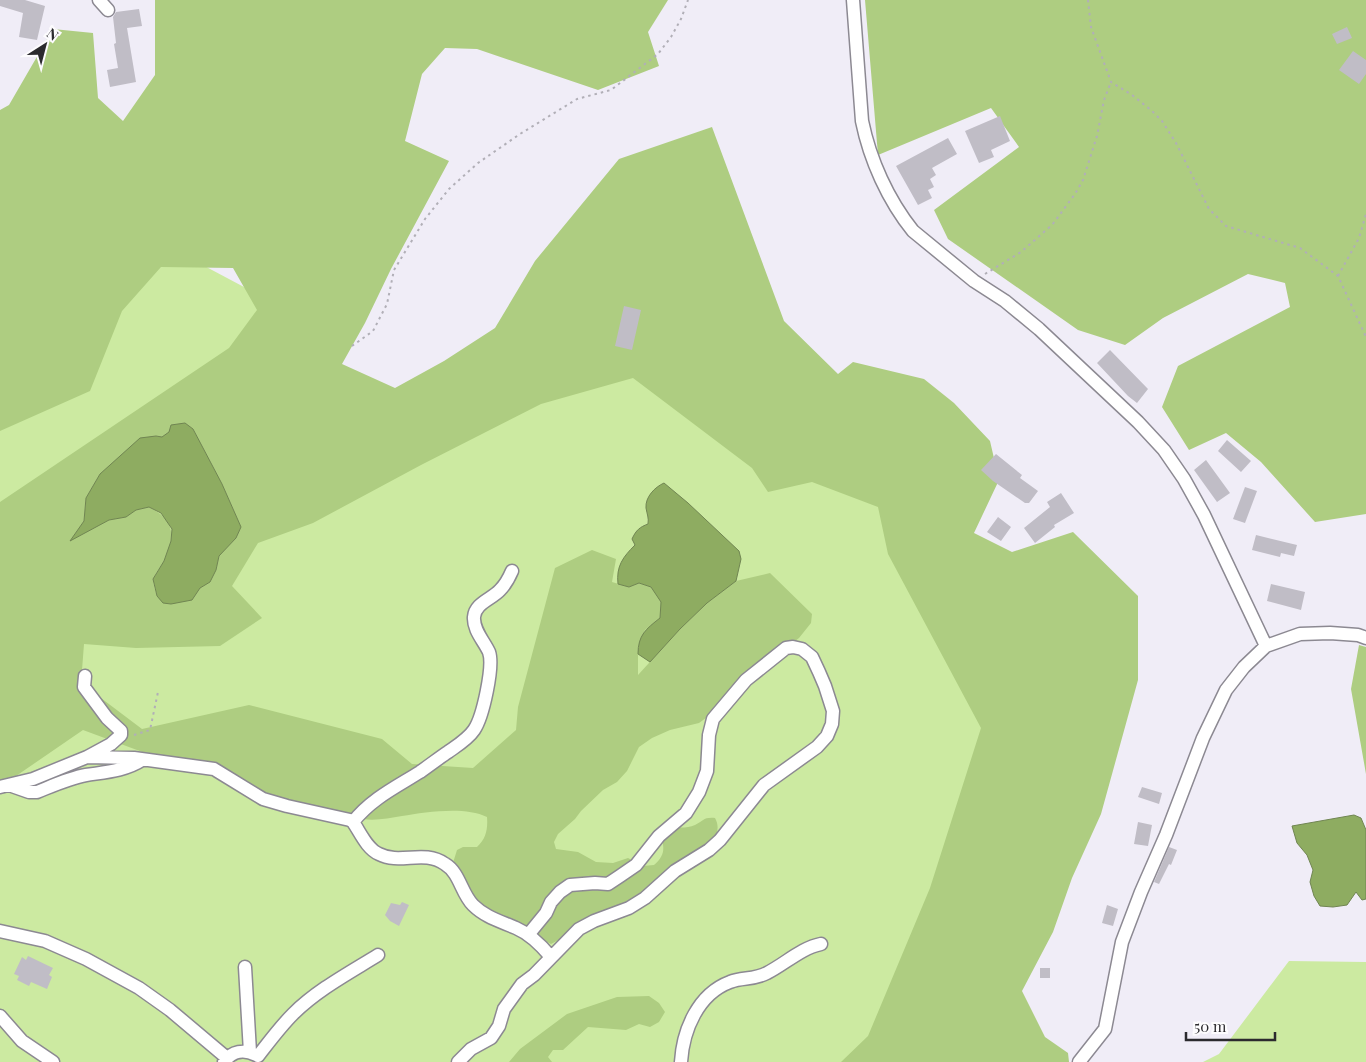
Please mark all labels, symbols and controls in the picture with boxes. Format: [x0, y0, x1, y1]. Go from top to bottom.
north arrow [20, 20, 70, 70]
text: N [43, 23, 63, 45]
scale bar [1186, 1010, 1275, 1042]
text: 50 m [1194, 1016, 1227, 1036]

